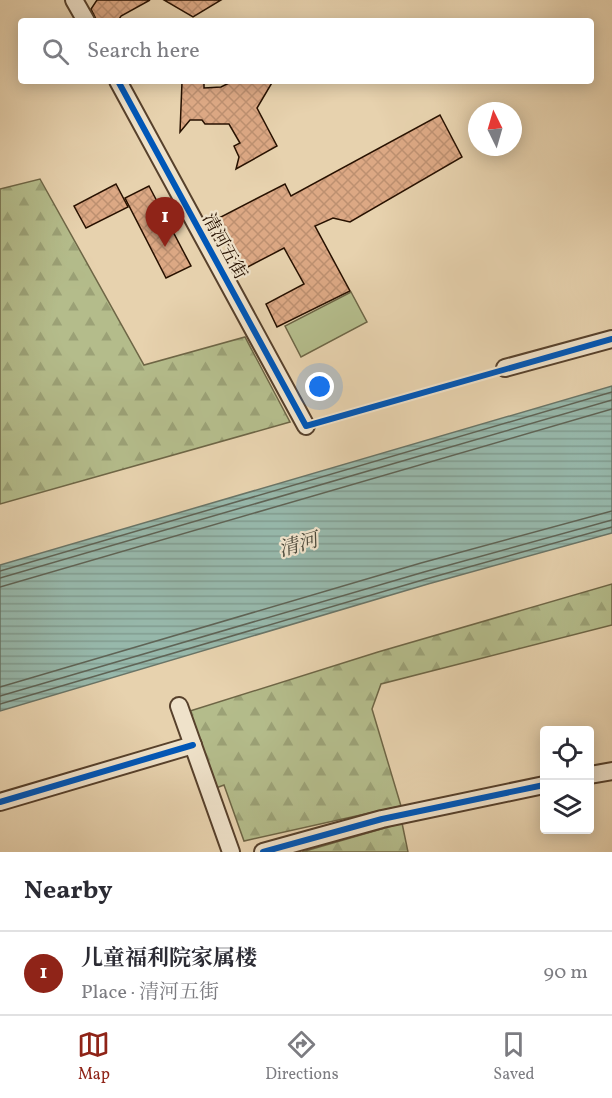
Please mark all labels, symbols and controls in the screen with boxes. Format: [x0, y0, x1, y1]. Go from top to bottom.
search box [18, 18, 594, 84]
icon: search [39, 35, 72, 68]
text: Search here [87, 36, 200, 67]
north arrow [468, 102, 522, 156]
pin: 1 [146, 198, 184, 247]
street label: 清河五街 [195, 209, 252, 284]
your location [305, 372, 334, 401]
water label: 清河 [275, 526, 325, 565]
map controls [540, 726, 594, 834]
button: locate [540, 726, 594, 780]
button: layers [540, 780, 594, 834]
text: Nearby [24, 873, 113, 909]
text: 儿童福利院家属楼 [81, 944, 257, 975]
text: 1 [39, 959, 48, 987]
text: 90 m [544, 959, 588, 987]
text: Place · 清河五街 [81, 979, 219, 1007]
tab: Map [77, 1028, 110, 1086]
tab: Directions [265, 1028, 339, 1086]
tab: Saved [493, 1028, 535, 1086]

